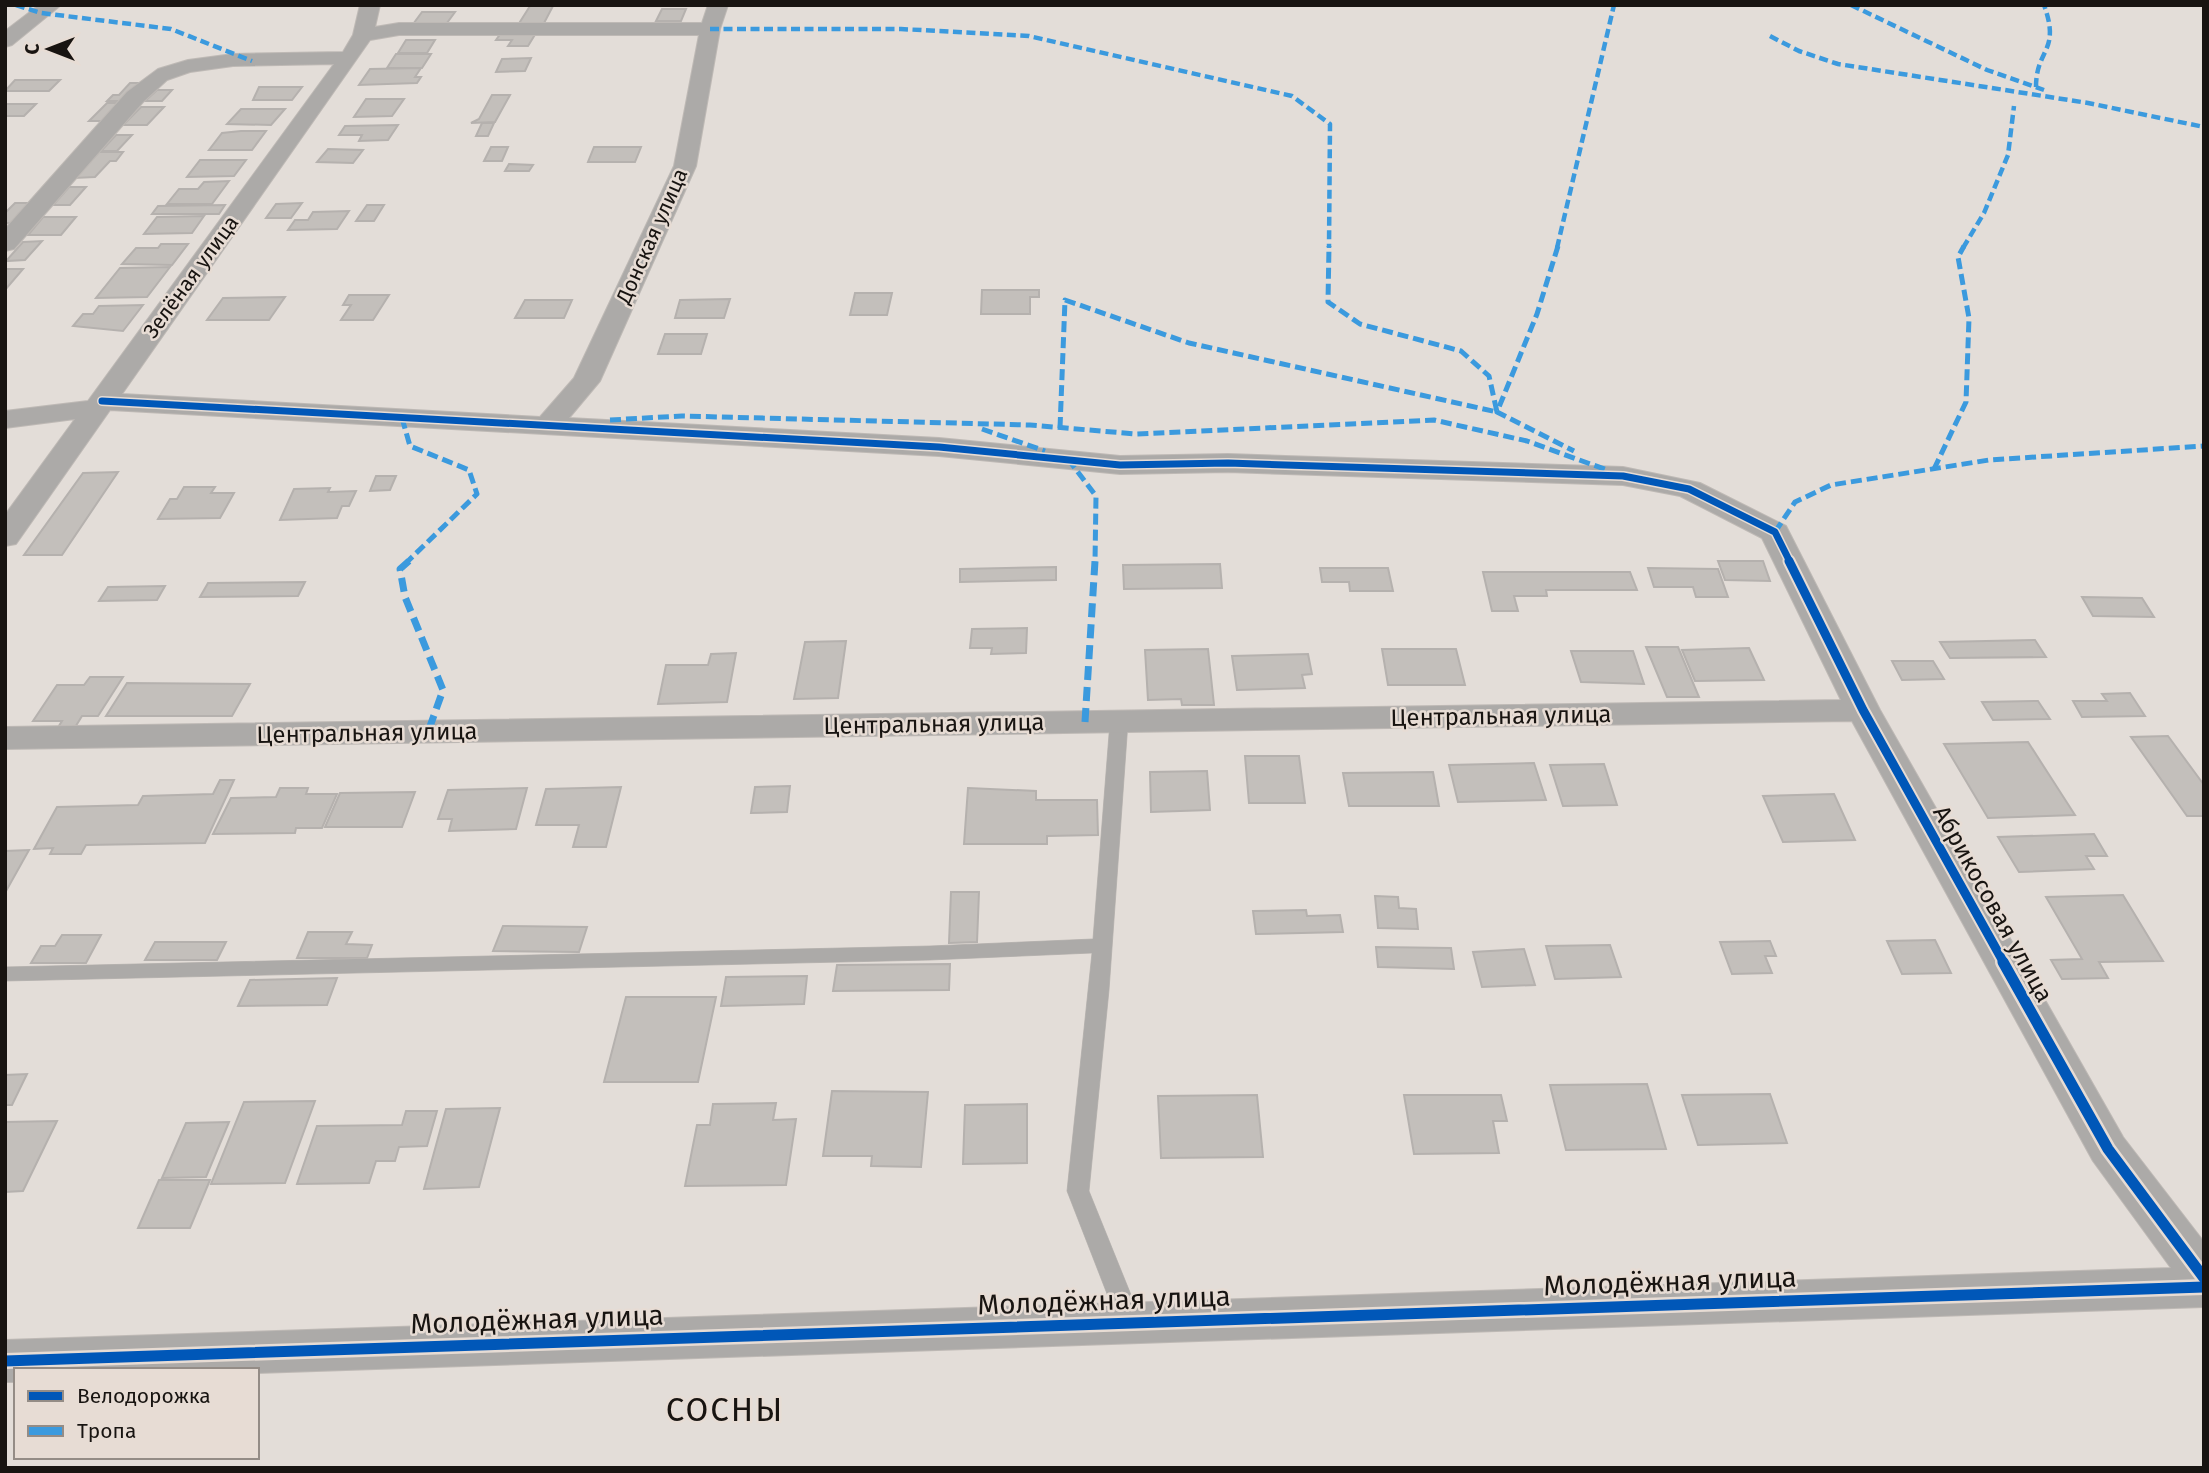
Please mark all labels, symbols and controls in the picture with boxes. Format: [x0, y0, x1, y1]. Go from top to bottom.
north arrow [14, 14, 84, 84]
text: С [21, 43, 44, 54]
street label: Донская улица [610, 164, 693, 309]
street label: Зелёная улица [138, 211, 244, 343]
street label: Центральная улица [1390, 700, 1612, 732]
street label: Центральная улица [823, 708, 1045, 740]
street label: Центральная улица [256, 717, 478, 749]
street label: Абрикосовая улица [1927, 801, 2059, 1007]
street label: Молодёжная улица [1543, 1261, 1797, 1302]
street label: Молодёжная улица [977, 1280, 1231, 1321]
street label: Молодёжная улица [410, 1299, 664, 1340]
legend [14, 1368, 259, 1459]
text: Велодорожка [77, 1383, 211, 1409]
district label: СОСНЫ [666, 1390, 784, 1430]
text: Тропа [77, 1418, 136, 1444]

